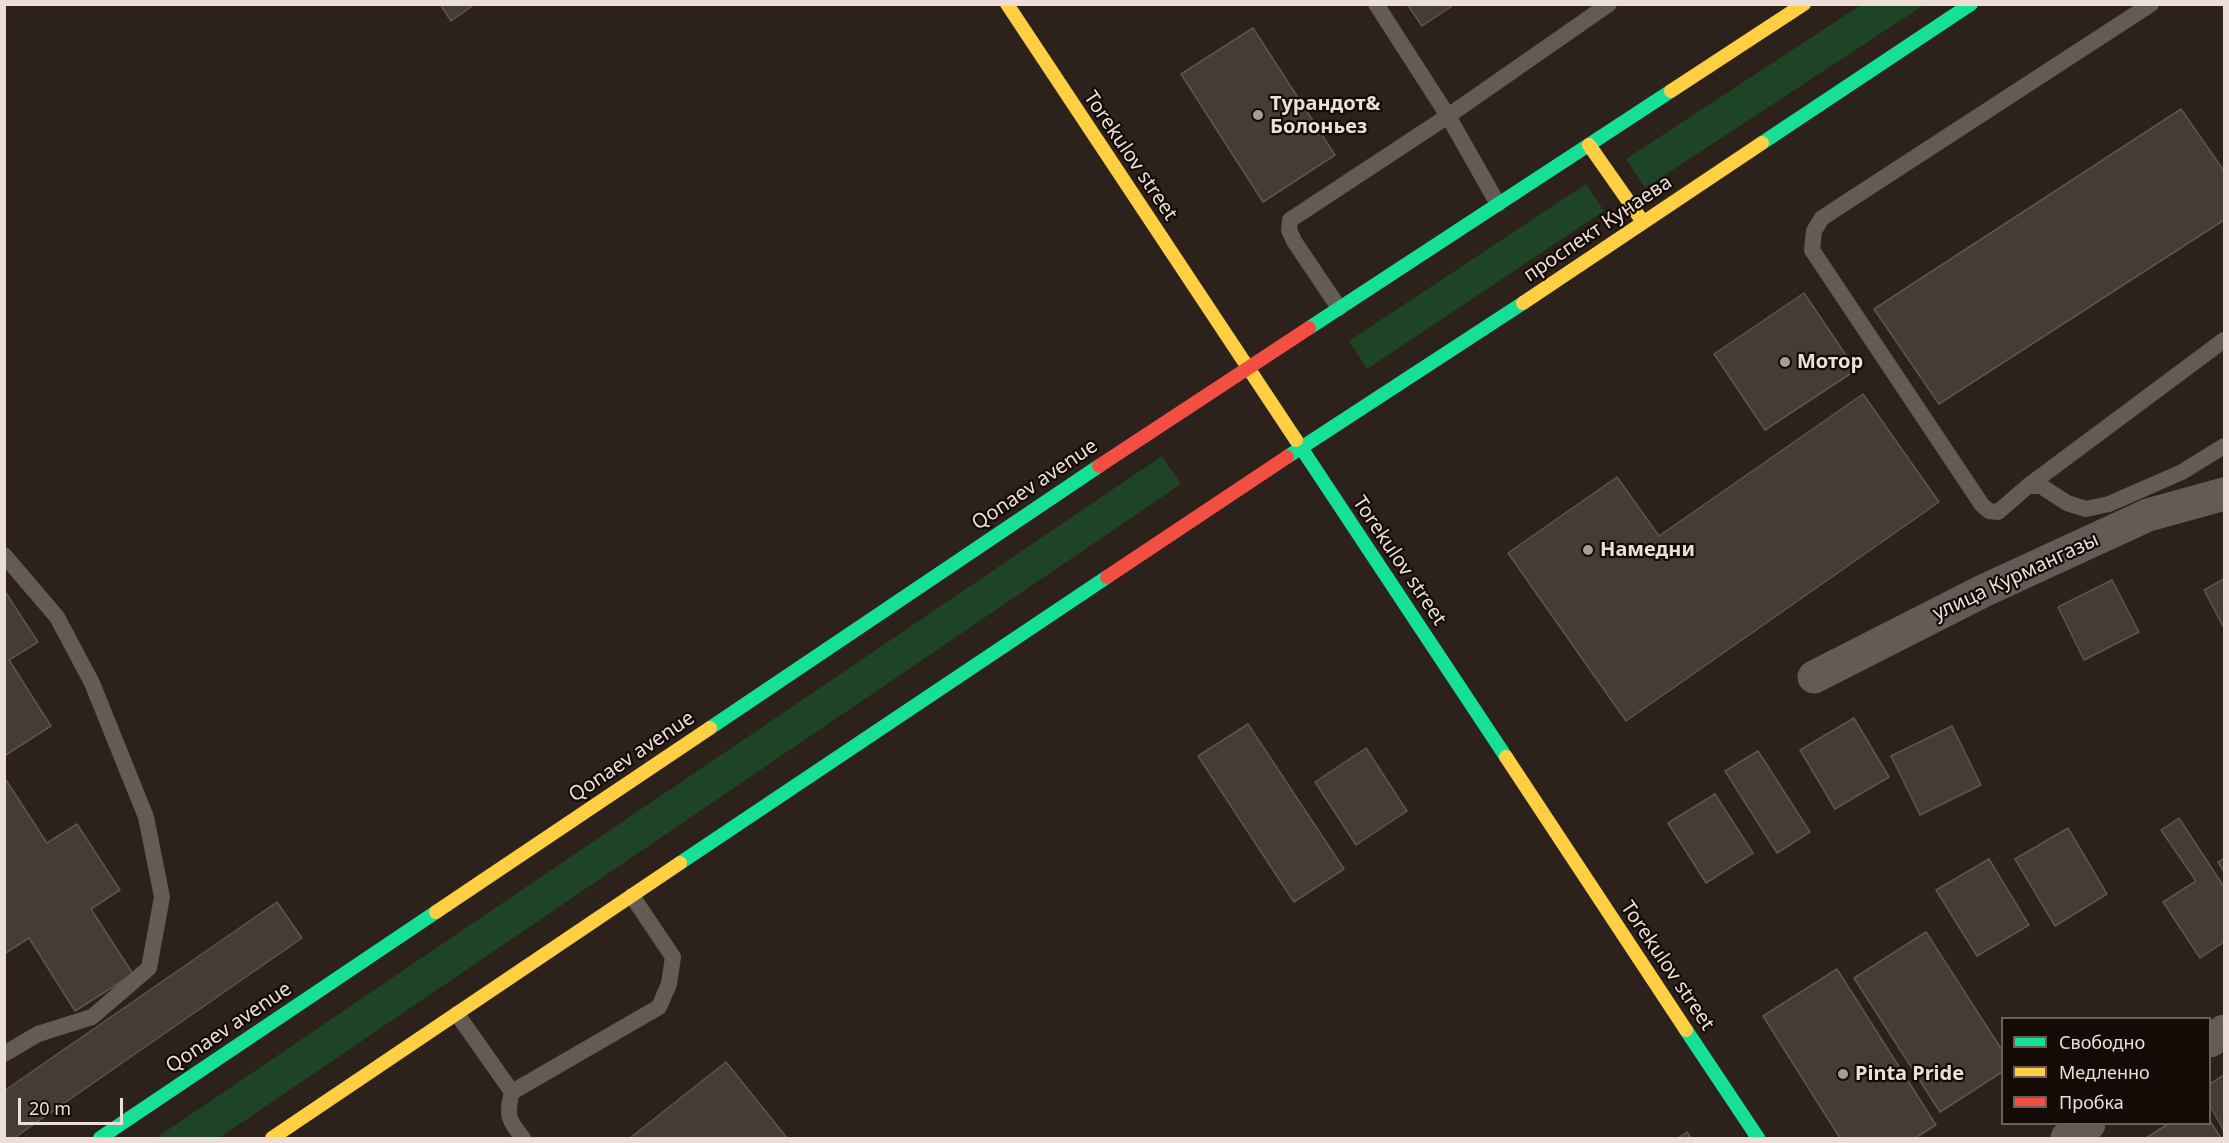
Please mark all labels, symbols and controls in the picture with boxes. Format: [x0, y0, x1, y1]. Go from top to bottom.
street label: Torekulov street [1078, 87, 1182, 225]
place label: Турандот& Болоньез [1270, 92, 1381, 139]
marker: Турандот& Болоньез [1251, 108, 1265, 122]
street label: проспект Кунаева [1519, 171, 1677, 287]
place label: Мотор [1797, 350, 1863, 374]
marker: Мотор [1778, 355, 1792, 369]
street label: Qonaev avenue [968, 434, 1102, 536]
street label: Torekulov street [1347, 492, 1451, 630]
street label: улица Курмангазы [1929, 528, 2103, 626]
place label: Намедни [1600, 538, 1695, 562]
marker: Намедни [1581, 543, 1595, 557]
street label: Qonaev avenue [565, 706, 699, 808]
street label: Torekulov street [1615, 897, 1719, 1035]
street label: Qonaev avenue [162, 977, 296, 1079]
legend [2001, 1017, 2211, 1125]
text: Свободно [2059, 1030, 2145, 1054]
text: Медленно [2059, 1060, 2150, 1084]
place label: Pinta Pride [1855, 1062, 1964, 1086]
marker: Pinta Pride [1836, 1067, 1850, 1081]
scale bar [21, 1086, 126, 1124]
text: Пробка [2059, 1090, 2124, 1114]
text: 20 m [29, 1096, 71, 1120]

